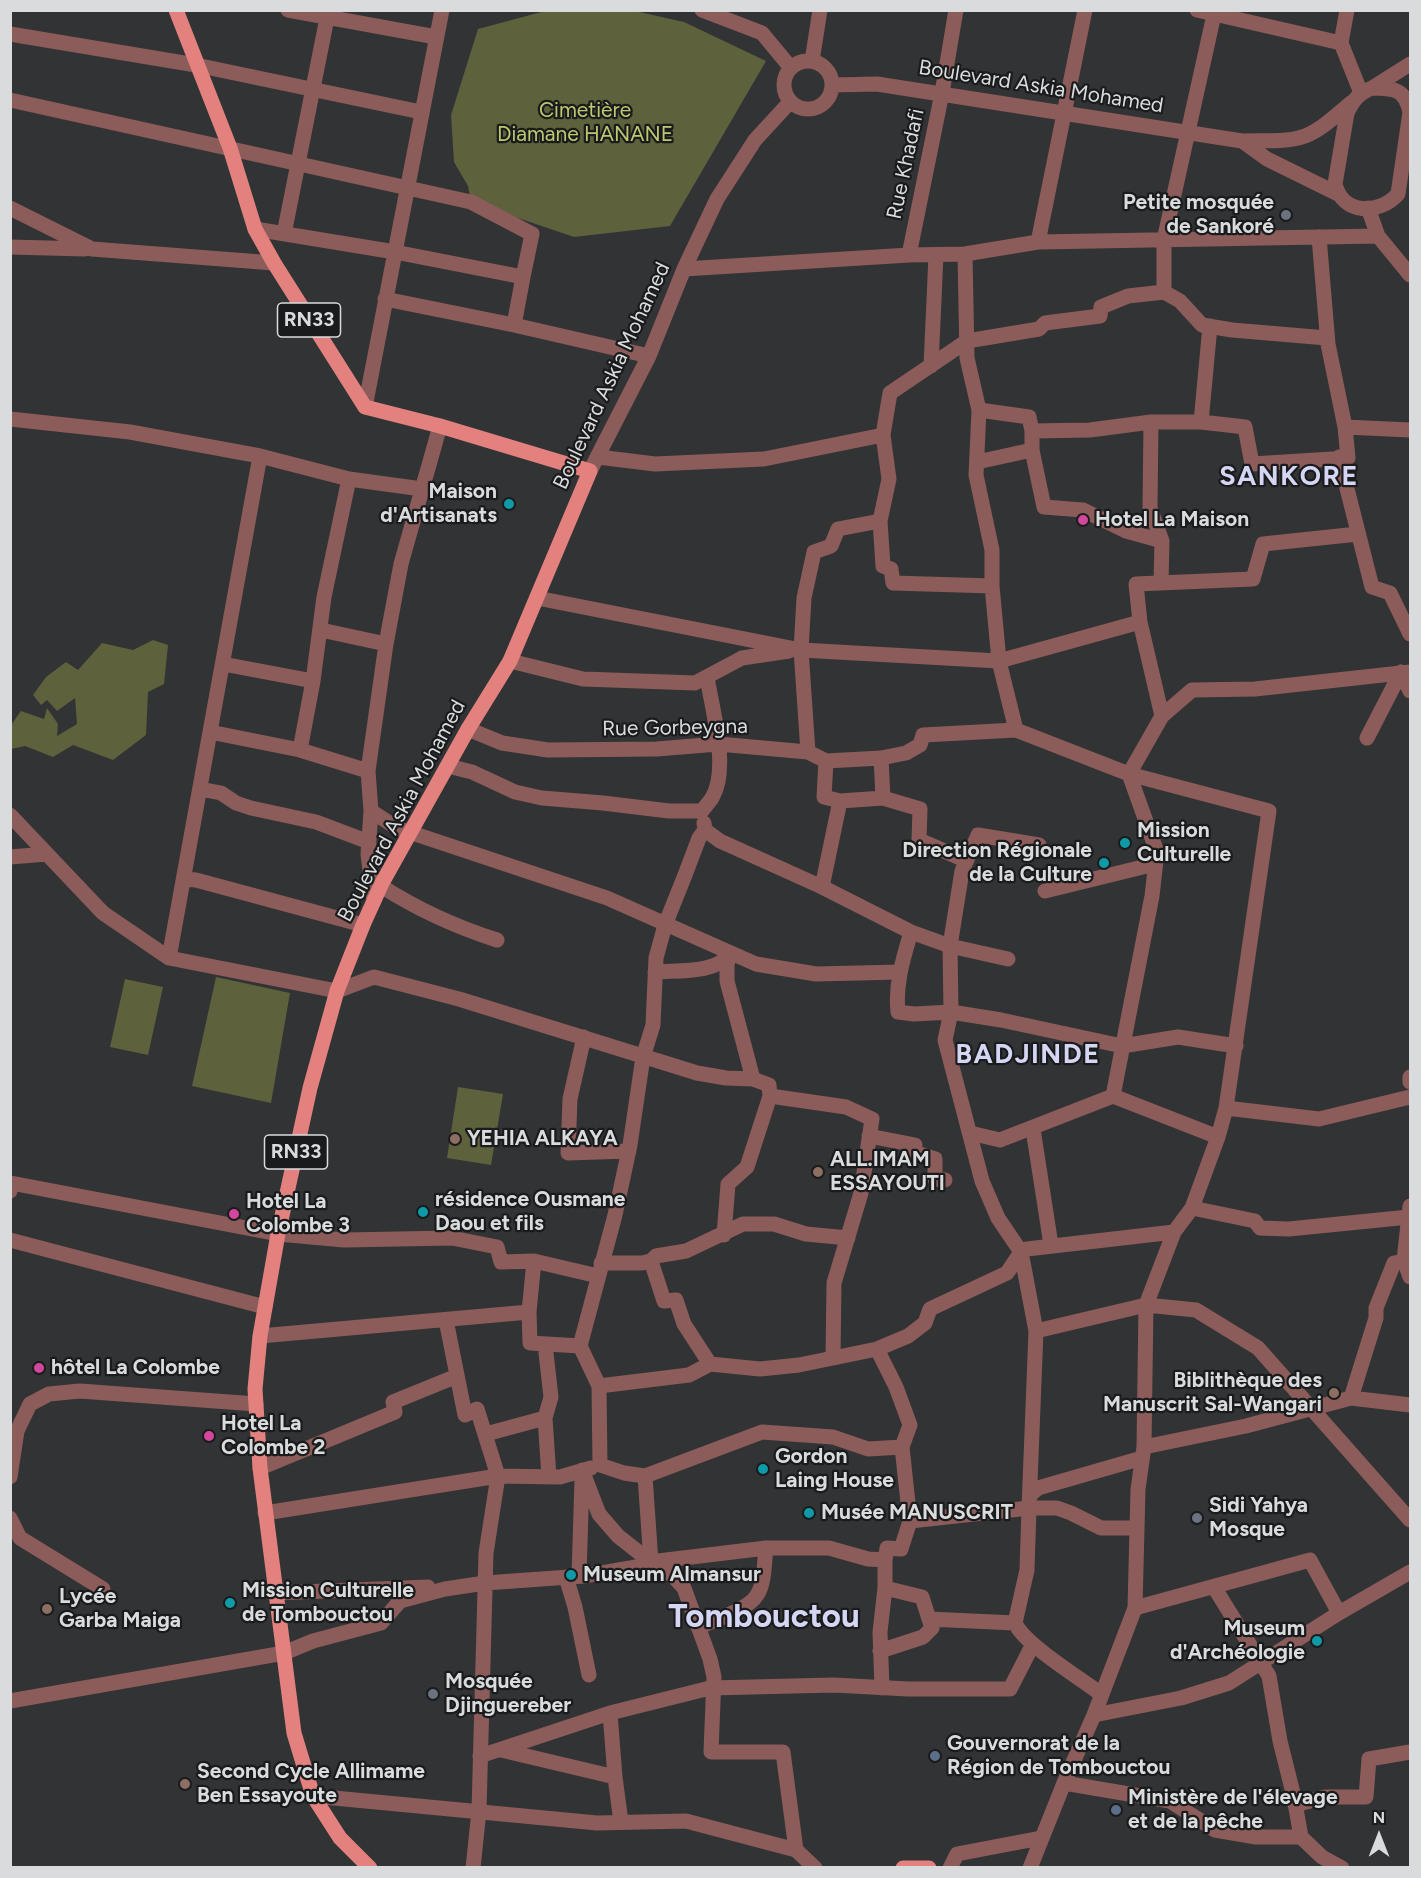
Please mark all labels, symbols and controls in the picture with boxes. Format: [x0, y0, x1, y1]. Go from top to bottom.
street label: Boulevard Askia Mohamed [917, 55, 1165, 119]
park label: Cimetière Diamane HANANE [497, 98, 673, 148]
street label: Rue Khadafi [882, 106, 930, 222]
place label: Petite mosquée de Sankoré [1123, 190, 1274, 240]
marker: Petite mosquée de Sankoré [1279, 208, 1293, 222]
street label: Boulevard Askia Mohamed [548, 259, 676, 493]
road number: RN33 [278, 303, 340, 337]
district label: SANKORE [1219, 461, 1359, 493]
place label: Maison d'Artisanats [380, 479, 497, 529]
marker: Maison d'Artisanats [502, 497, 516, 511]
place label: Hotel La Maison [1095, 507, 1249, 533]
marker: Hotel La Maison [1076, 513, 1090, 527]
street label: Boulevard Askia Mohamed [333, 696, 471, 926]
street label: Rue Gorbeygna [602, 714, 748, 742]
place label: Mission Culturelle [1137, 818, 1231, 868]
marker: Mission Culturelle [1118, 836, 1132, 850]
place label: Direction Régionale de la Culture [902, 838, 1092, 888]
marker: Direction Régionale de la Culture [1097, 856, 1111, 870]
district label: BADJINDE [955, 1039, 1101, 1071]
place label: YEHIA ALKAYA [467, 1126, 618, 1152]
marker: YEHIA ALKAYA [448, 1132, 462, 1146]
road number: RN33 [264, 1135, 328, 1169]
place label: ALL.IMAM ESSAYOUTI [830, 1147, 945, 1197]
marker: ALL.IMAM ESSAYOUTI [811, 1165, 825, 1179]
place label: résidence Ousmane Daou et fils [435, 1187, 625, 1237]
place label: Hotel La Colombe 3 [246, 1189, 350, 1239]
marker: résidence Ousmane Daou et fils [416, 1205, 430, 1219]
marker: Hotel La Colombe 3 [227, 1207, 241, 1221]
place label: hôtel La Colombe [51, 1355, 220, 1381]
marker: hôtel La Colombe [32, 1361, 46, 1375]
place label: Biblithèque des Manuscrit Sal-Wangari [1103, 1368, 1322, 1418]
marker: Biblithèque des Manuscrit Sal-Wangari [1327, 1386, 1341, 1400]
place label: Hotel La Colombe 2 [221, 1411, 325, 1461]
marker: Hotel La Colombe 2 [202, 1429, 216, 1443]
place label: Gordon Laing House [775, 1444, 894, 1494]
marker: Gordon Laing House [756, 1462, 770, 1476]
place label: Sidi Yahya Mosque [1209, 1493, 1308, 1543]
place label: Musée MANUSCRIT [821, 1500, 1013, 1526]
marker: Musée MANUSCRIT [802, 1506, 816, 1520]
marker: Sidi Yahya Mosque [1190, 1511, 1204, 1525]
place label: Museum Almansur [583, 1562, 761, 1588]
marker: Museum Almansur [564, 1568, 578, 1582]
place label: Mission Culturelle de Tombouctou [242, 1578, 414, 1628]
place label: Lycée Garba Maiga [59, 1584, 181, 1634]
marker: Mission Culturelle de Tombouctou [223, 1596, 237, 1610]
district label: Tombouctou [668, 1597, 860, 1637]
marker: Lycée Garba Maiga [40, 1602, 54, 1616]
place label: Museum d'Archéologie [1170, 1616, 1305, 1666]
marker: Museum d'Archéologie [1310, 1634, 1324, 1648]
place label: Mosquée Djinguereber [445, 1669, 571, 1719]
marker: Mosquée Djinguereber [426, 1687, 440, 1701]
place label: Gouvernorat de la Région de Tombouctou [947, 1731, 1171, 1781]
marker: Gouvernorat de la Région de Tombouctou [928, 1749, 942, 1763]
place label: Second Cycle Allimame Ben Essayoute [197, 1759, 425, 1809]
marker: Second Cycle Allimame Ben Essayoute [178, 1777, 192, 1791]
place label: Ministère de l'élevage et de la pêche [1128, 1785, 1338, 1835]
marker: Ministère de l'élevage et de la pêche [1109, 1803, 1123, 1817]
north arrow [1349, 1806, 1409, 1866]
text: N [1373, 1808, 1385, 1827]

